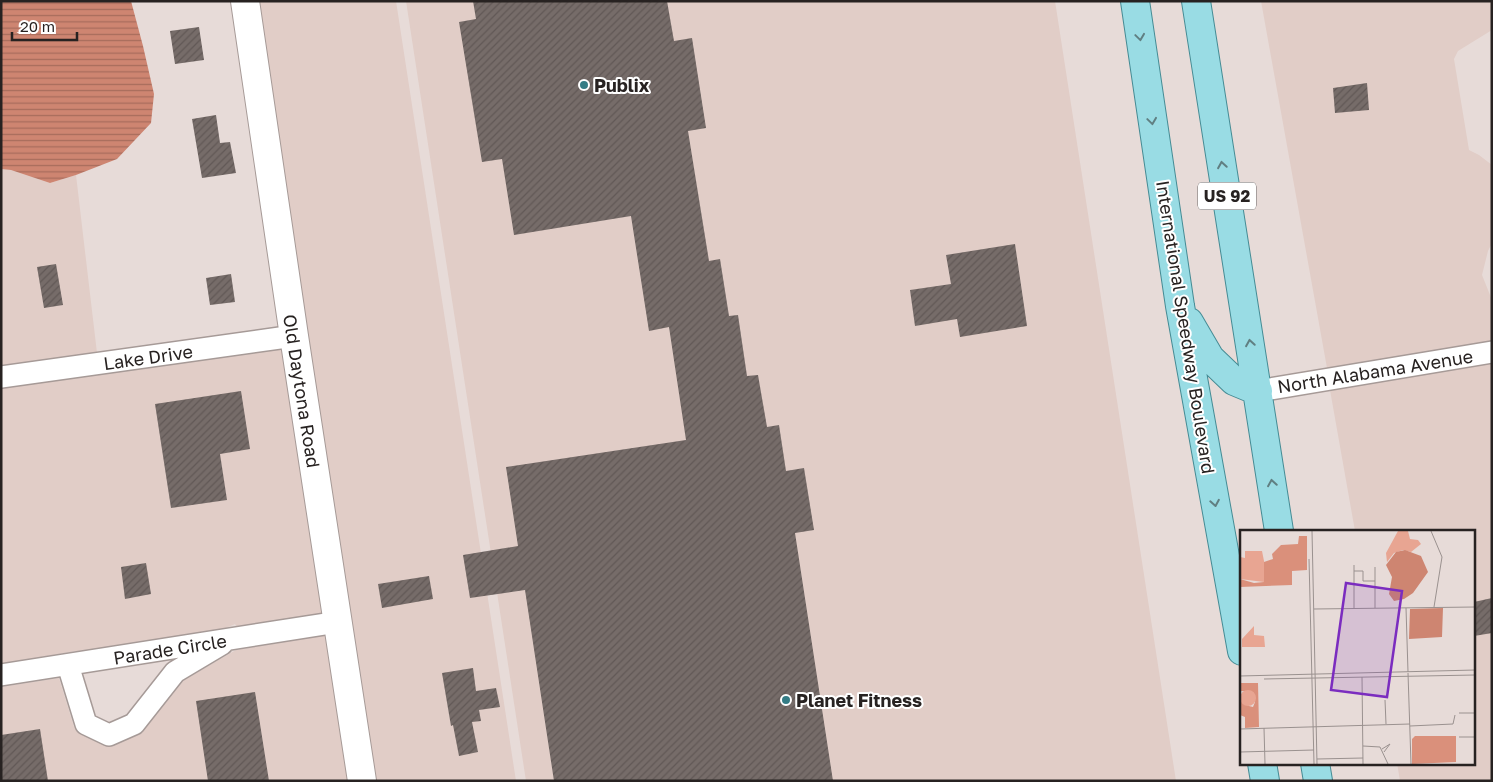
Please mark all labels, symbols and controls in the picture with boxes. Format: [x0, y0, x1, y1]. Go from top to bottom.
scale bar [12, 10, 78, 42]
text: 20 m [20, 17, 55, 35]
one-way arrow [1134, 33, 1145, 41]
place label: Publix [594, 74, 650, 96]
marker: Publix [578, 79, 590, 91]
one-way arrow [1147, 117, 1157, 125]
one-way arrow [1217, 160, 1227, 169]
street label: International Speedway Boulevard [1152, 179, 1220, 475]
road number: US 92 [1198, 182, 1256, 210]
street label: Old Daytona Road [279, 313, 325, 469]
one-way arrow [1245, 338, 1256, 346]
street label: Lake Drive [102, 340, 194, 374]
street label: North Alabama Avenue [1276, 345, 1474, 397]
one-way arrow [1267, 478, 1277, 487]
one-way arrow [1209, 498, 1220, 507]
inset map [1240, 530, 1476, 764]
street label: Parade Circle [112, 629, 228, 669]
place label: Planet Fitness [796, 689, 922, 711]
marker: Planet Fitness [780, 694, 792, 706]

